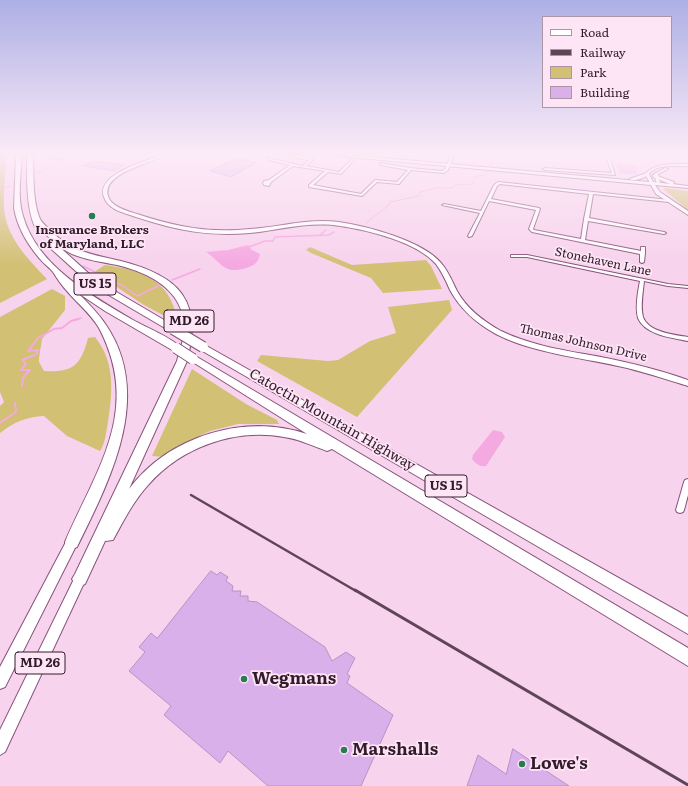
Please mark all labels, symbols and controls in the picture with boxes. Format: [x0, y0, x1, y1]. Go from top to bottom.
legend [542, 16, 672, 108]
text: Road [580, 23, 609, 41]
text: Railway [580, 43, 626, 61]
text: Park [580, 63, 606, 81]
text: Building [580, 83, 629, 101]
marker: Insurance Brokers of Maryland, LLC [87, 211, 97, 221]
place label: Insurance Brokers of Maryland, LLC [35, 223, 149, 251]
street label: Stonehaven Lane [554, 245, 652, 279]
road number: US 15 [74, 273, 116, 295]
road number: MD 26 [164, 310, 214, 332]
street label: Thomas Johnson Drive [518, 321, 648, 365]
street label: Catoctin Mountain Highway [246, 365, 418, 475]
road number: US 15 [425, 475, 467, 497]
road number: MD 26 [15, 652, 65, 674]
place label: Wegmans [252, 669, 336, 689]
marker: Wegmans [239, 674, 249, 684]
place label: Marshalls [352, 740, 438, 760]
marker: Marshalls [339, 745, 349, 755]
place label: Lowe's [530, 754, 588, 774]
marker: Lowe's [517, 759, 527, 769]

